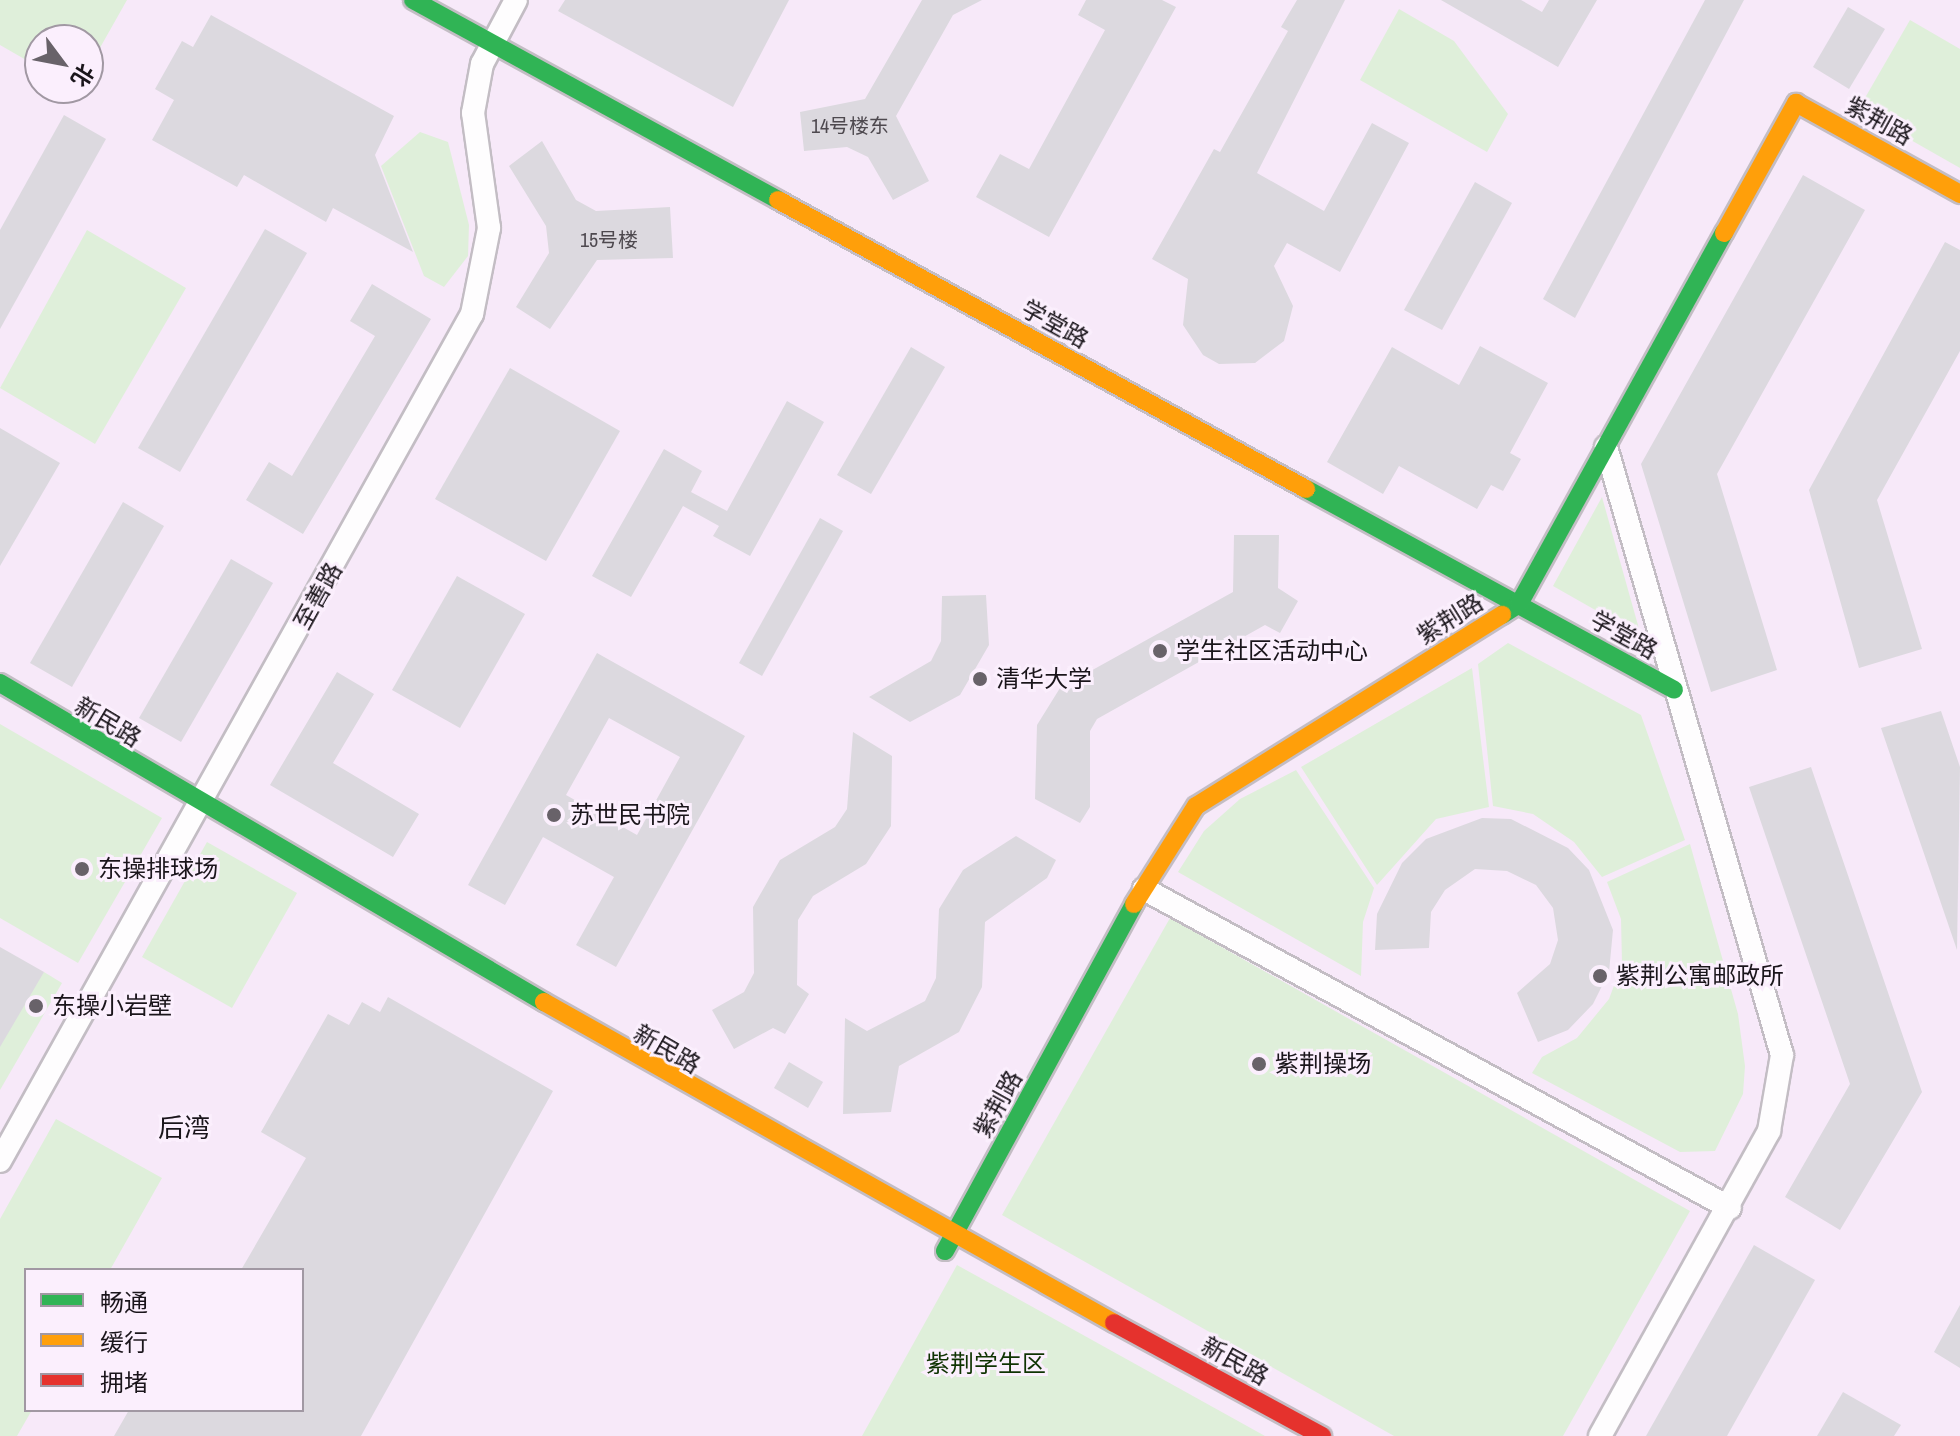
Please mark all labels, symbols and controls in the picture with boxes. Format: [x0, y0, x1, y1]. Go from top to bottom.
north arrow [24, 24, 104, 104]
text: 北 [64, 58, 101, 93]
street label: 紫荆路 [1841, 91, 1917, 151]
house number: 14号楼东 [811, 113, 889, 137]
house number: 15号楼 [580, 227, 638, 251]
street label: 学堂路 [1017, 294, 1093, 354]
street label: 至善路 [288, 558, 348, 634]
street label: 紫荆路 [1412, 588, 1488, 650]
street label: 学堂路 [1586, 605, 1662, 665]
place label: 学生社区活动中心 [1176, 637, 1368, 665]
marker: 学生社区活动中心 [1151, 642, 1169, 660]
place label: 清华大学 [996, 665, 1092, 693]
marker: 清华大学 [971, 670, 989, 688]
street label: 新民路 [70, 691, 146, 753]
place label: 苏世民书院 [570, 801, 690, 829]
marker: 苏世民书院 [545, 806, 563, 824]
place label: 东操排球场 [98, 855, 218, 883]
marker: 东操排球场 [73, 860, 91, 878]
place label: 紫荆公寓邮政所 [1616, 962, 1784, 990]
marker: 紫荆公寓邮政所 [1591, 967, 1609, 985]
place label: 东操小岩壁 [52, 992, 172, 1020]
marker: 东操小岩壁 [27, 997, 45, 1015]
street label: 新民路 [629, 1019, 705, 1079]
place label: 紫荆操场 [1275, 1050, 1371, 1078]
marker: 紫荆操场 [1250, 1055, 1268, 1073]
street label: 紫荆路 [968, 1066, 1028, 1142]
district label: 后湾 [158, 1112, 210, 1144]
legend [24, 1268, 304, 1412]
text: 畅通 [100, 1286, 148, 1318]
text: 缓行 [100, 1326, 148, 1358]
street label: 新民路 [1197, 1331, 1273, 1391]
park label: 紫荆学生区 [926, 1350, 1046, 1378]
text: 拥堵 [100, 1366, 148, 1398]

